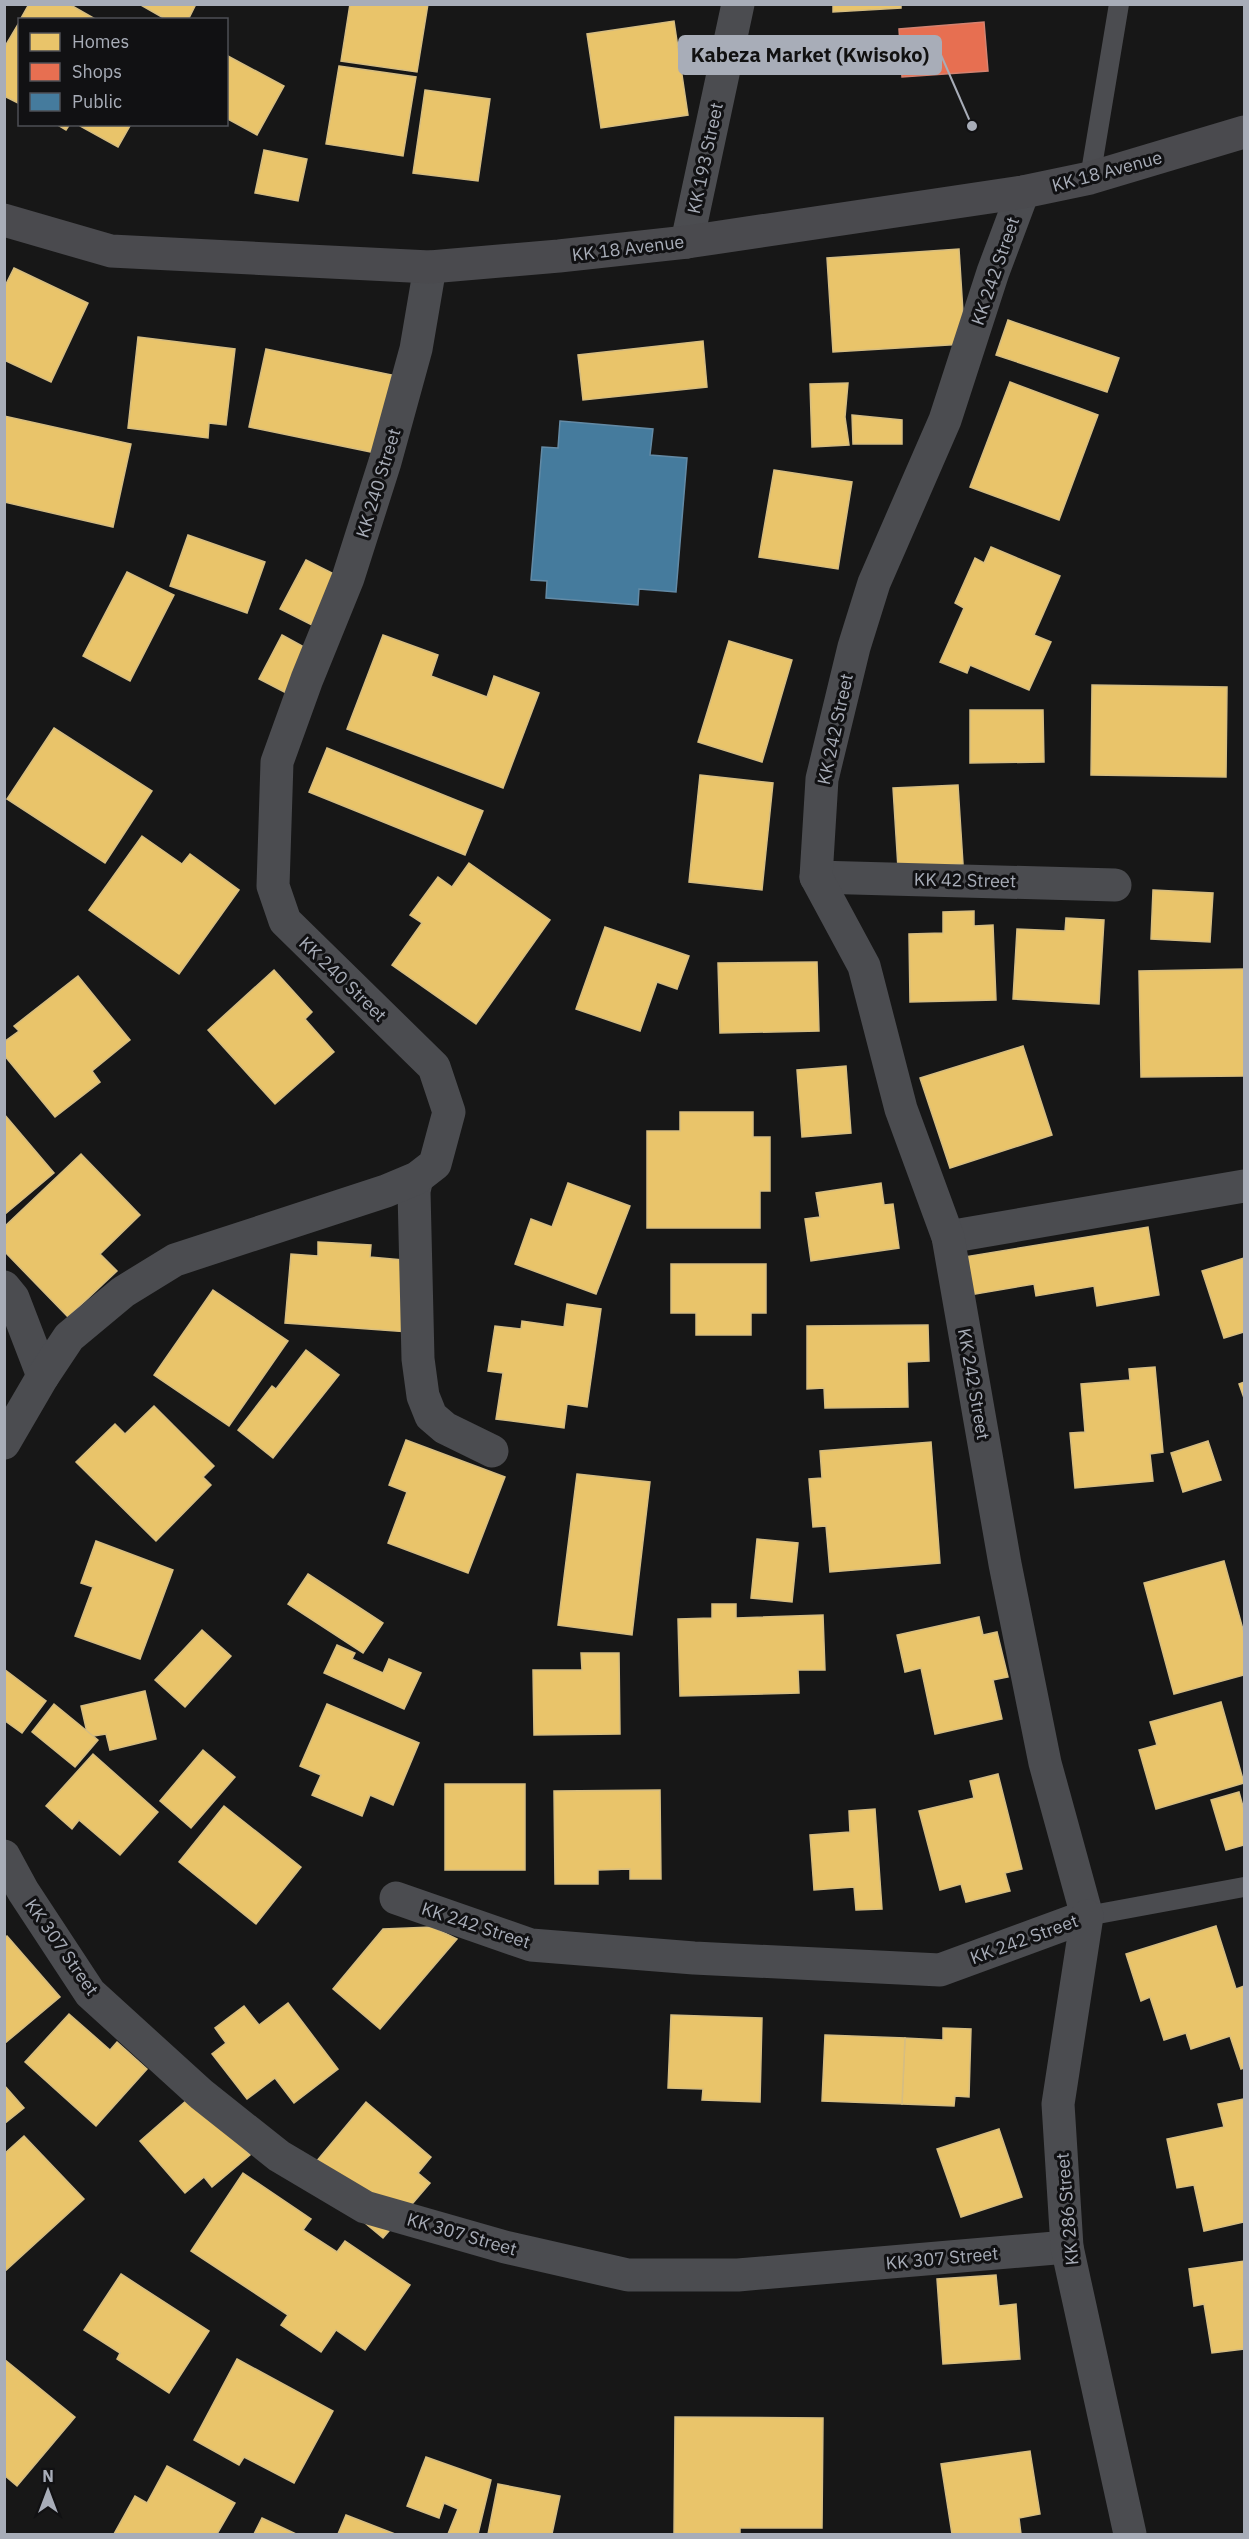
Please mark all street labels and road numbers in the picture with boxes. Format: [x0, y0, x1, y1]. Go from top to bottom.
street label: KK 193 Street [682, 100, 728, 216]
street label: KK 18 Avenue [1049, 145, 1165, 197]
street label: KK 242 Street [966, 214, 1024, 328]
street label: KK 18 Avenue [571, 230, 686, 266]
street label: KK 240 Street [350, 426, 406, 540]
street label: KK 242 Street [812, 671, 858, 787]
street label: KK 42 Street [914, 868, 1016, 892]
street label: KK 240 Street [294, 931, 392, 1027]
street label: KK 242 Street [953, 1326, 995, 1442]
street label: KK 307 Street [20, 1894, 104, 2000]
street label: KK 242 Street [419, 1897, 533, 1953]
street label: KK 242 Street [967, 1909, 1081, 1969]
street label: KK 286 Street [1051, 2152, 1083, 2266]
street label: KK 307 Street [404, 2207, 520, 2261]
street label: KK 307 Street [885, 2242, 999, 2274]

